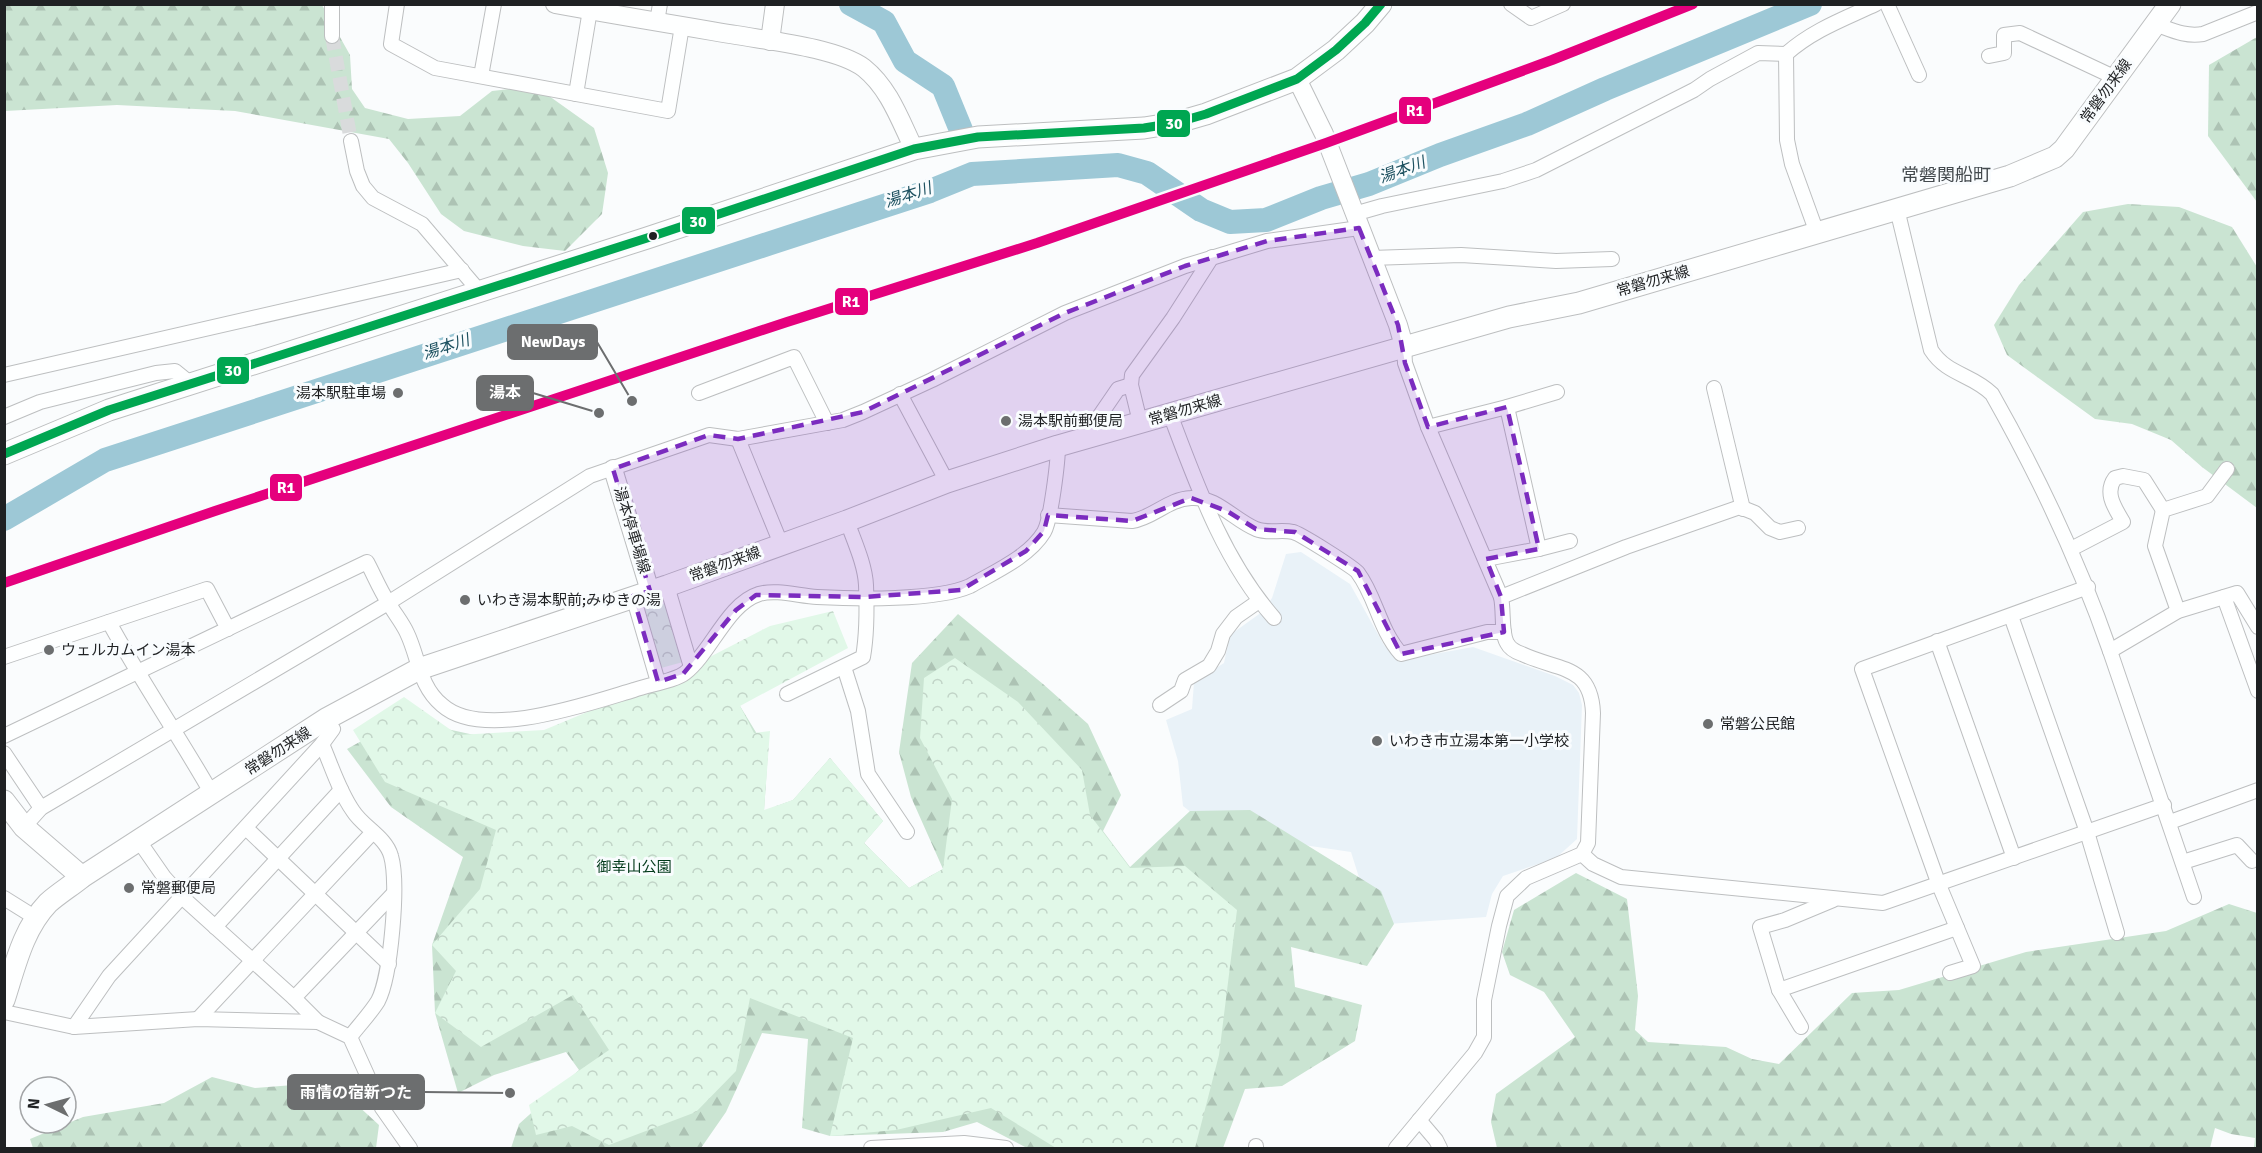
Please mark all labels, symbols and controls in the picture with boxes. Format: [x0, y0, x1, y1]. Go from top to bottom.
street label: 常磐勿来線 [2077, 55, 2135, 127]
line badge: R1 [1398, 96, 1432, 125]
text: R1 [1406, 101, 1425, 121]
line badge: 30 [1156, 109, 1191, 138]
text: 30 [1165, 114, 1183, 134]
water label: 湯本川 [1376, 152, 1430, 188]
district label: 常磐関船町 [1901, 164, 1991, 186]
water label: 湯本川 [882, 177, 936, 212]
line badge: 30 [681, 206, 716, 235]
text: 30 [689, 212, 707, 232]
unlabelled marker [647, 230, 659, 242]
street label: 常磐勿来線 [1614, 262, 1692, 300]
line badge: R1 [834, 287, 869, 316]
text: R1 [842, 292, 861, 312]
callout: NewDays [508, 325, 597, 359]
water label: 湯本川 [420, 329, 474, 364]
text: NewDays [521, 332, 585, 352]
line badge: 30 [216, 356, 250, 385]
text: 30 [224, 361, 242, 381]
callout: 湯本 [477, 376, 533, 410]
text: 湯本 [489, 383, 521, 403]
place label: 湯本駅駐車場 [296, 384, 386, 402]
marker: 湯本駅駐車場 [391, 386, 405, 400]
street label: 常磐勿来線 [1146, 391, 1224, 429]
place label: 湯本駅前郵便局 [1018, 412, 1123, 430]
marker: 湯本駅前郵便局 [999, 414, 1013, 428]
line badge: R1 [269, 473, 303, 502]
text: R1 [277, 478, 296, 498]
street label: 湯本停車場線 [610, 484, 654, 576]
street label: 常磐勿来線 [687, 543, 763, 585]
place label: いわき湯本駅前;みゆきの湯 [477, 591, 661, 609]
marker: いわき湯本駅前;みゆきの湯 [458, 593, 472, 607]
place label: ウェルカムイン湯本 [61, 641, 196, 659]
marker: ウェルカムイン湯本 [42, 643, 56, 657]
place label: 常磐公民館 [1720, 715, 1795, 733]
marker: 常磐公民館 [1701, 717, 1715, 731]
street label: 常磐勿来線 [242, 723, 314, 779]
place label: いわき市立湯本第一小学校 [1389, 732, 1569, 750]
marker: いわき市立湯本第一小学校 [1370, 734, 1384, 748]
park label: 御幸山公園 [596, 858, 672, 876]
place label: 常磐郵便局 [141, 879, 216, 897]
marker: 常磐郵便局 [122, 881, 136, 895]
north arrow [18, 1075, 78, 1135]
callout: 雨情の宿新つた [288, 1075, 424, 1109]
text: 雨情の宿新つた [300, 1083, 412, 1103]
text: N [24, 1097, 45, 1110]

